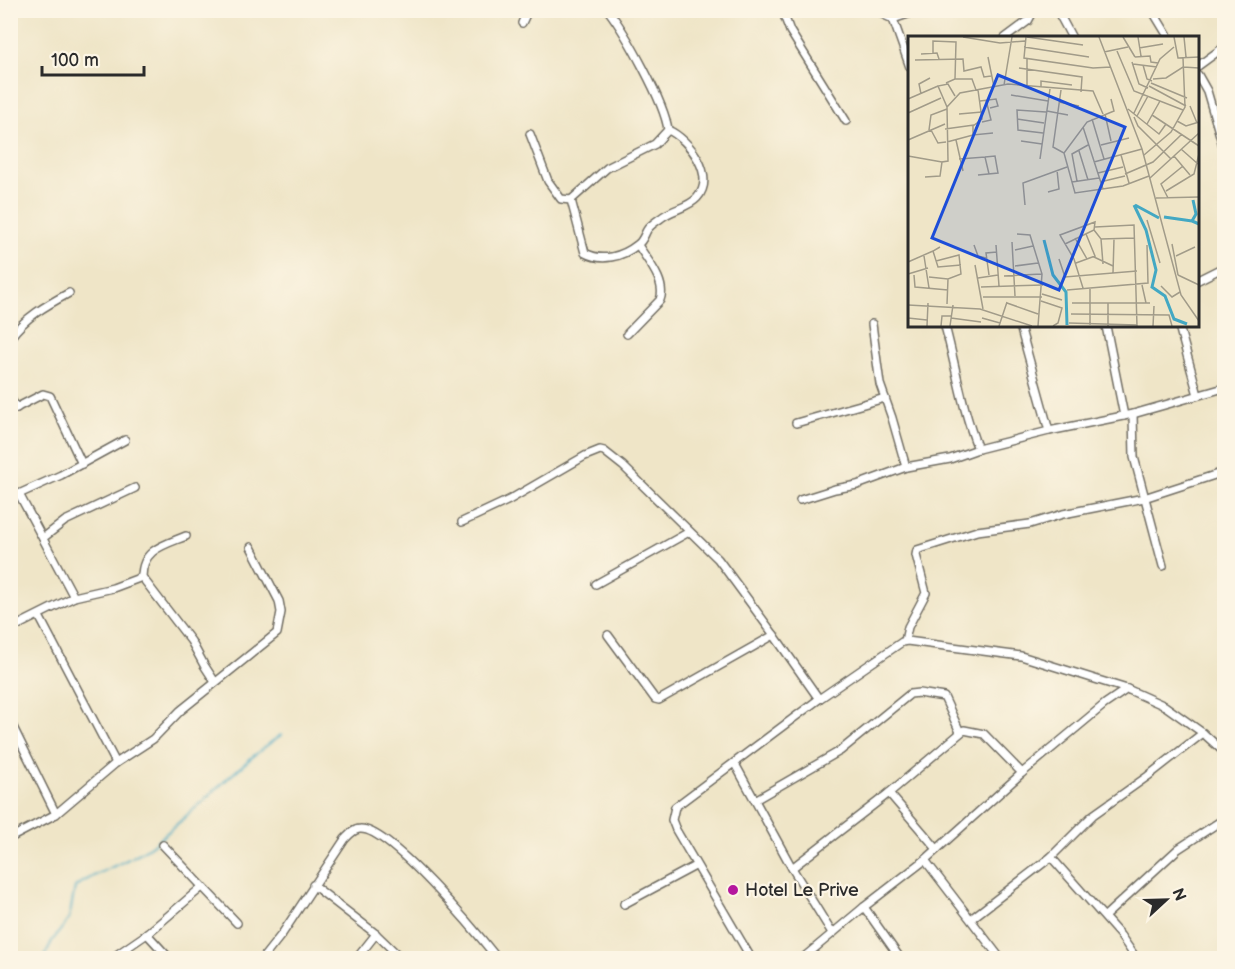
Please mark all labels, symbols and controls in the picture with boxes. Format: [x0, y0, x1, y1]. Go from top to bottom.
inset map [908, 36, 1199, 327]
scale bar [42, 39, 144, 77]
text: 100 m [51, 50, 99, 71]
north arrow [1136, 870, 1196, 930]
place label: Hotel Le Prive [745, 880, 859, 901]
marker: Hotel Le Prive [726, 883, 740, 897]
text: N [1167, 886, 1190, 904]

